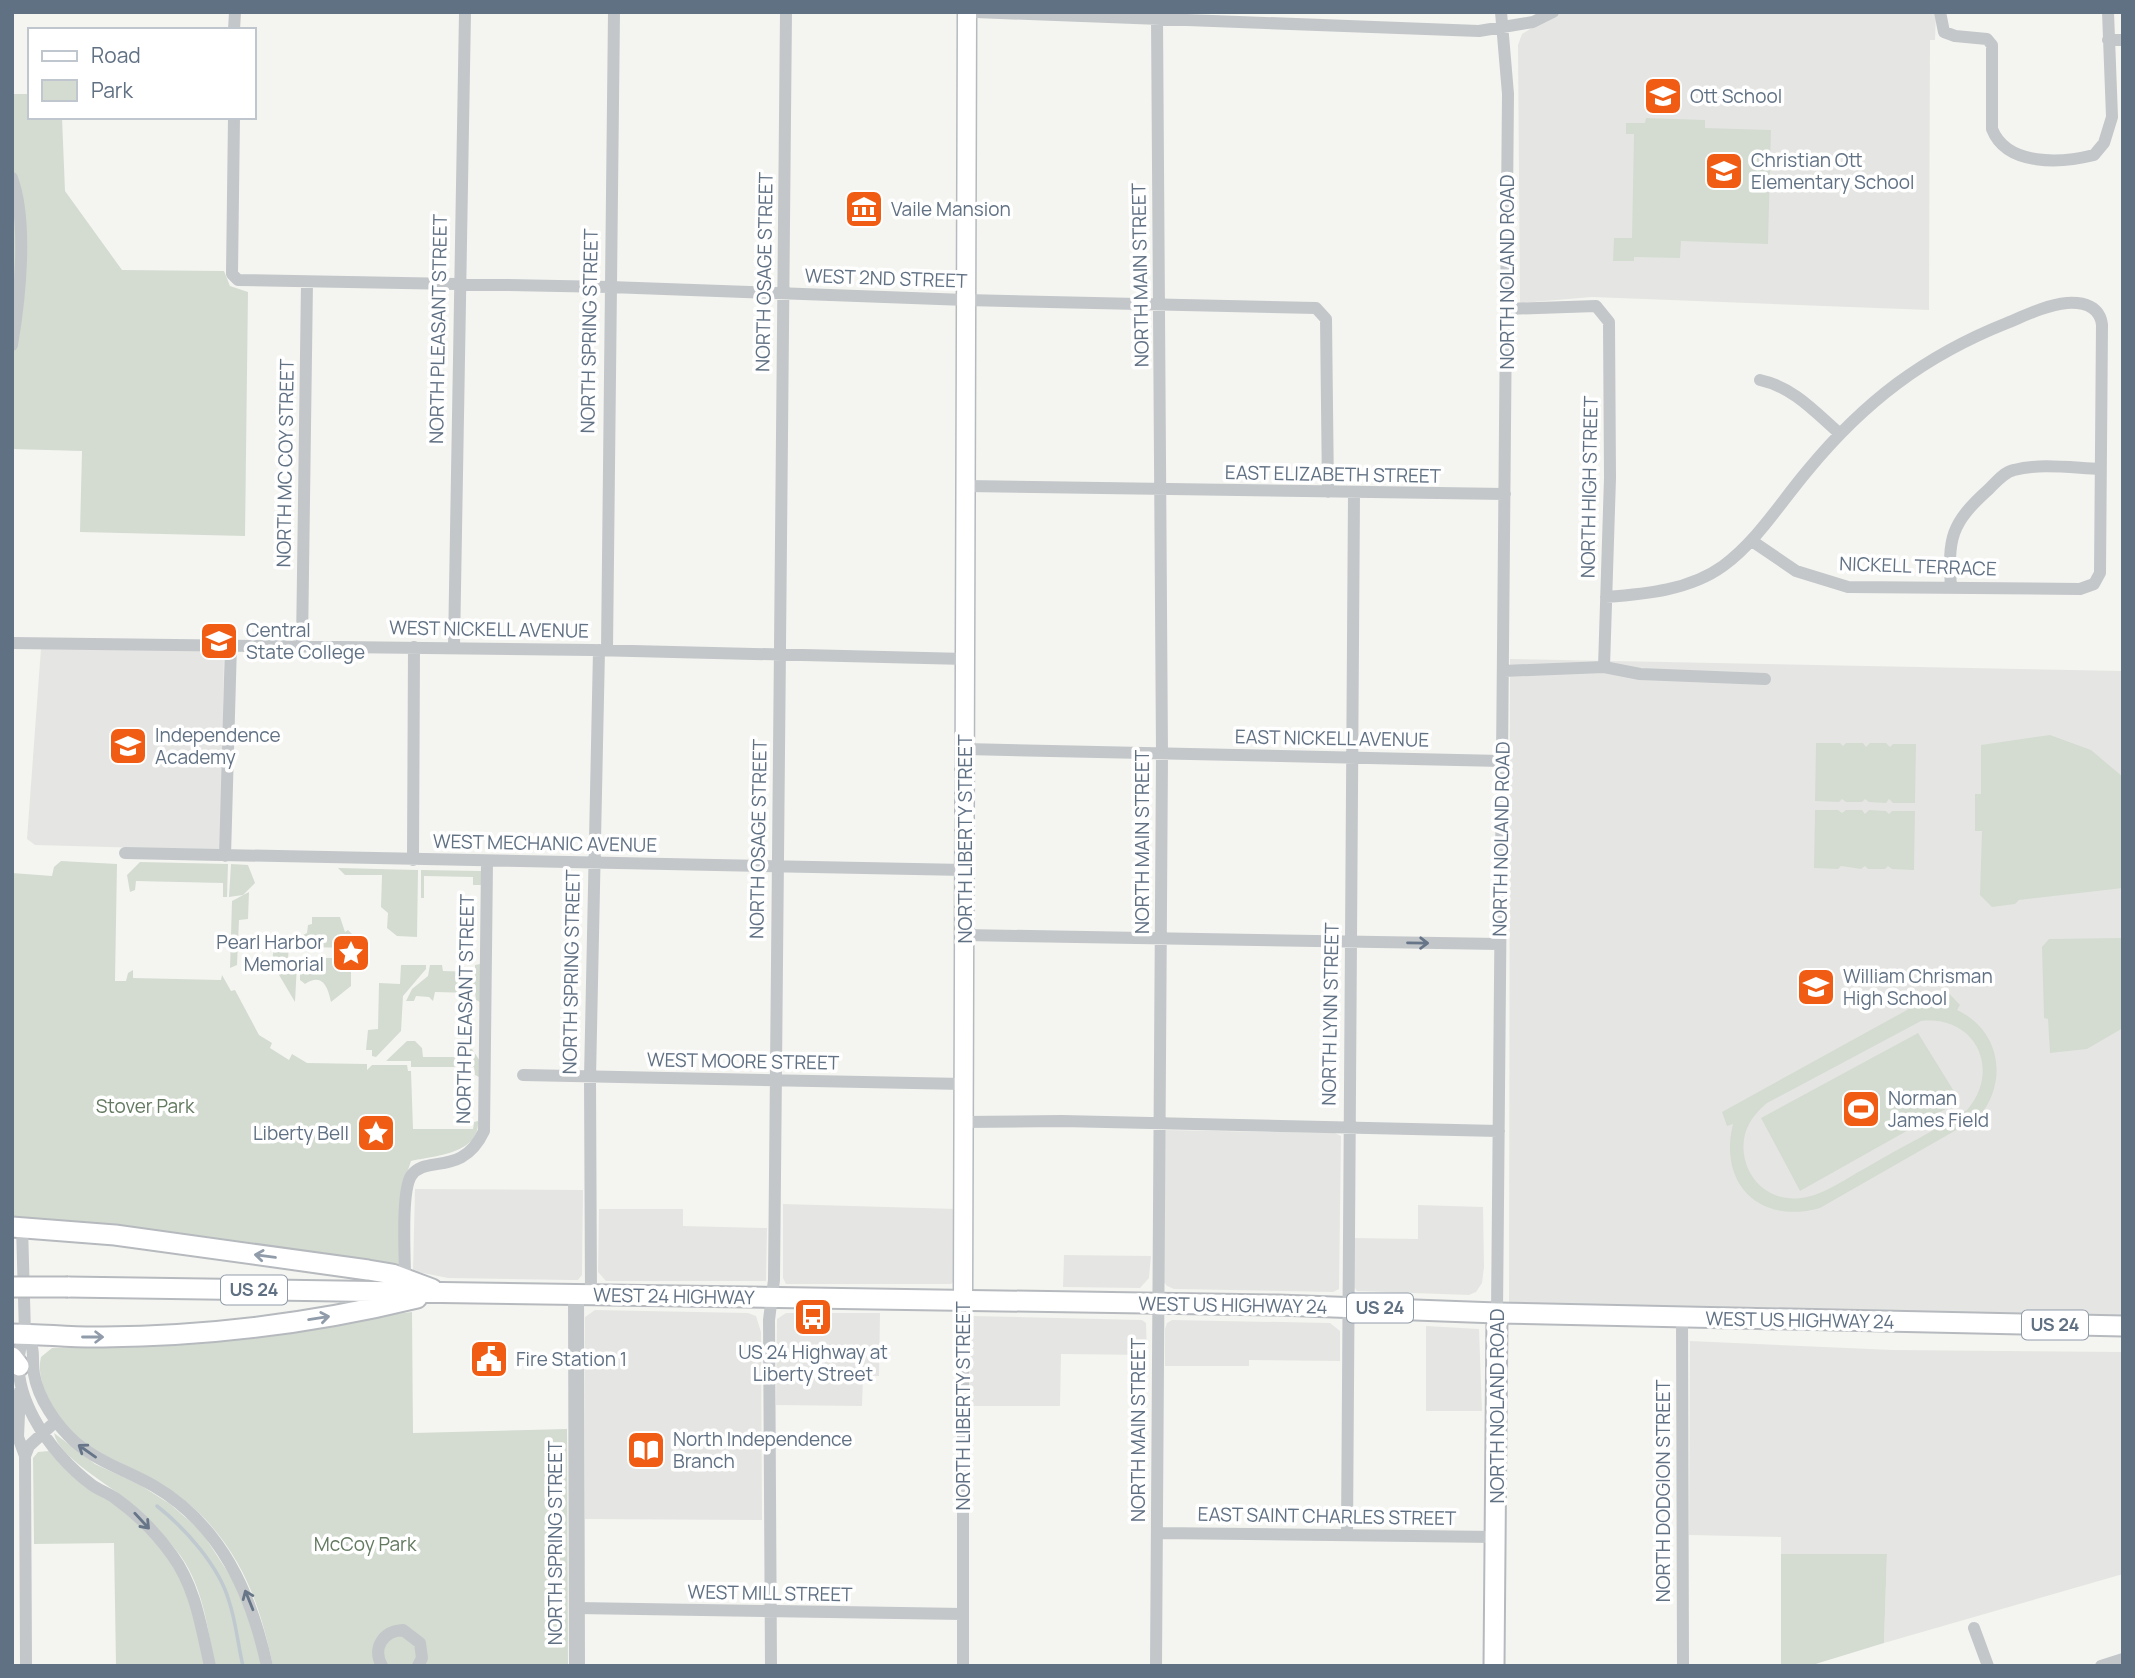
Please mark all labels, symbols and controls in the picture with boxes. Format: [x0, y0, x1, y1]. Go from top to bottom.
legend [28, 28, 256, 119]
text: Road [91, 41, 141, 69]
school or university icon: Ott School [1642, 75, 1684, 117]
text: Park [91, 76, 133, 104]
place label: Ott School [1690, 83, 1782, 109]
place label: Christian Ott Elementary School [1751, 147, 1914, 195]
school or university icon: Christian Ott Elementary School [1703, 150, 1745, 192]
street label: NORTH OSAGE STREET [749, 171, 779, 372]
street label: NORTH NOLAND ROAD [1494, 174, 1520, 370]
street label: NORTH MAIN STREET [1125, 182, 1155, 367]
museum icon: Vaile Mansion [843, 188, 885, 230]
place label: Vaile Mansion [891, 196, 1011, 222]
street label: NORTH PLEASANT STREET [423, 213, 453, 444]
street label: NORTH SPRING STREET [574, 228, 604, 434]
street label: WEST 2ND STREET [804, 262, 968, 294]
street label: NORTH MC COY STREET [270, 358, 300, 568]
street label: NORTH HIGH STREET [1574, 395, 1604, 578]
street label: EAST ELIZABETH STREET [1225, 459, 1442, 489]
street label: NICKELL TERRACE [1839, 550, 1997, 582]
street label: WEST NICKELL AVENUE [389, 614, 589, 644]
place label: Central State College [246, 617, 365, 665]
school or university icon: Central State College [198, 620, 240, 662]
place label: Independence Academy [155, 722, 281, 770]
street label: EAST NICKELL AVENUE [1235, 723, 1429, 753]
school or university icon: Independence Academy [107, 725, 149, 767]
street label: NORTH LIBERTY STREET [952, 734, 978, 944]
street label: NORTH OSAGE STREET [743, 738, 773, 939]
street label: NORTH NOLAND ROAD [1486, 741, 1516, 937]
street label: NORTH MAIN STREET [1129, 749, 1155, 934]
street label: WEST MECHANIC AVENUE [433, 828, 657, 858]
street label: NORTH SPRING STREET [556, 869, 586, 1075]
street label: NORTH PLEASANT STREET [450, 893, 480, 1124]
street label: NORTH LYNN STREET [1315, 922, 1345, 1106]
place label: Pearl Harbor Memorial [216, 929, 324, 977]
place icon: Pearl Harbor Memorial [330, 932, 372, 974]
one-way arrow [1406, 936, 1429, 949]
place label: William Chrisman High School [1843, 963, 1993, 1011]
school or university icon: William Chrisman High School [1795, 966, 1837, 1008]
street label: WEST MOORE STREET [647, 1046, 840, 1076]
place label: Norman James Field [1888, 1085, 1989, 1133]
sports icon: Norman James Field [1840, 1088, 1882, 1130]
park label: Stover Park [96, 1093, 195, 1119]
place icon: Liberty Bell [355, 1112, 397, 1154]
place label: Liberty Bell [253, 1120, 349, 1146]
one-way arrow [255, 1249, 277, 1262]
road number: US 24 [221, 1275, 287, 1304]
street label: WEST 24 HIGHWAY [593, 1282, 755, 1310]
street label: WEST US HIGHWAY 24 [1138, 1290, 1328, 1320]
road number: US 24 [1347, 1294, 1413, 1322]
bus stop icon: US 24 Highway at Liberty Street [792, 1296, 834, 1338]
street label: NORTH LIBERTY STREET [950, 1301, 976, 1511]
street label: WEST US HIGHWAY 24 [1705, 1305, 1895, 1335]
street label: NORTH NOLAND ROAD [1484, 1308, 1510, 1504]
road number: US 24 [2022, 1310, 2088, 1340]
one-way arrow [307, 1311, 330, 1324]
one-way arrow [81, 1330, 104, 1344]
street label: NORTH MAIN STREET [1125, 1337, 1151, 1522]
public building icon: Fire Station 1 [468, 1338, 510, 1380]
place label: US 24 Highway at Liberty Street [738, 1339, 888, 1387]
place label: Fire Station 1 [516, 1346, 627, 1372]
street label: NORTH DODGION STREET [1650, 1379, 1676, 1602]
place label: North Independence Branch [673, 1426, 852, 1474]
library icon: North Independence Branch [625, 1429, 667, 1471]
street label: NORTH SPRING STREET [542, 1440, 568, 1645]
one-way arrow [78, 1443, 97, 1458]
street label: EAST SAINT CHARLES STREET [1197, 1501, 1457, 1531]
one-way arrow [133, 1512, 150, 1529]
park label: McCoy Park [314, 1531, 417, 1557]
street label: WEST MILL STREET [687, 1579, 853, 1607]
one-way arrow [241, 1590, 254, 1612]

